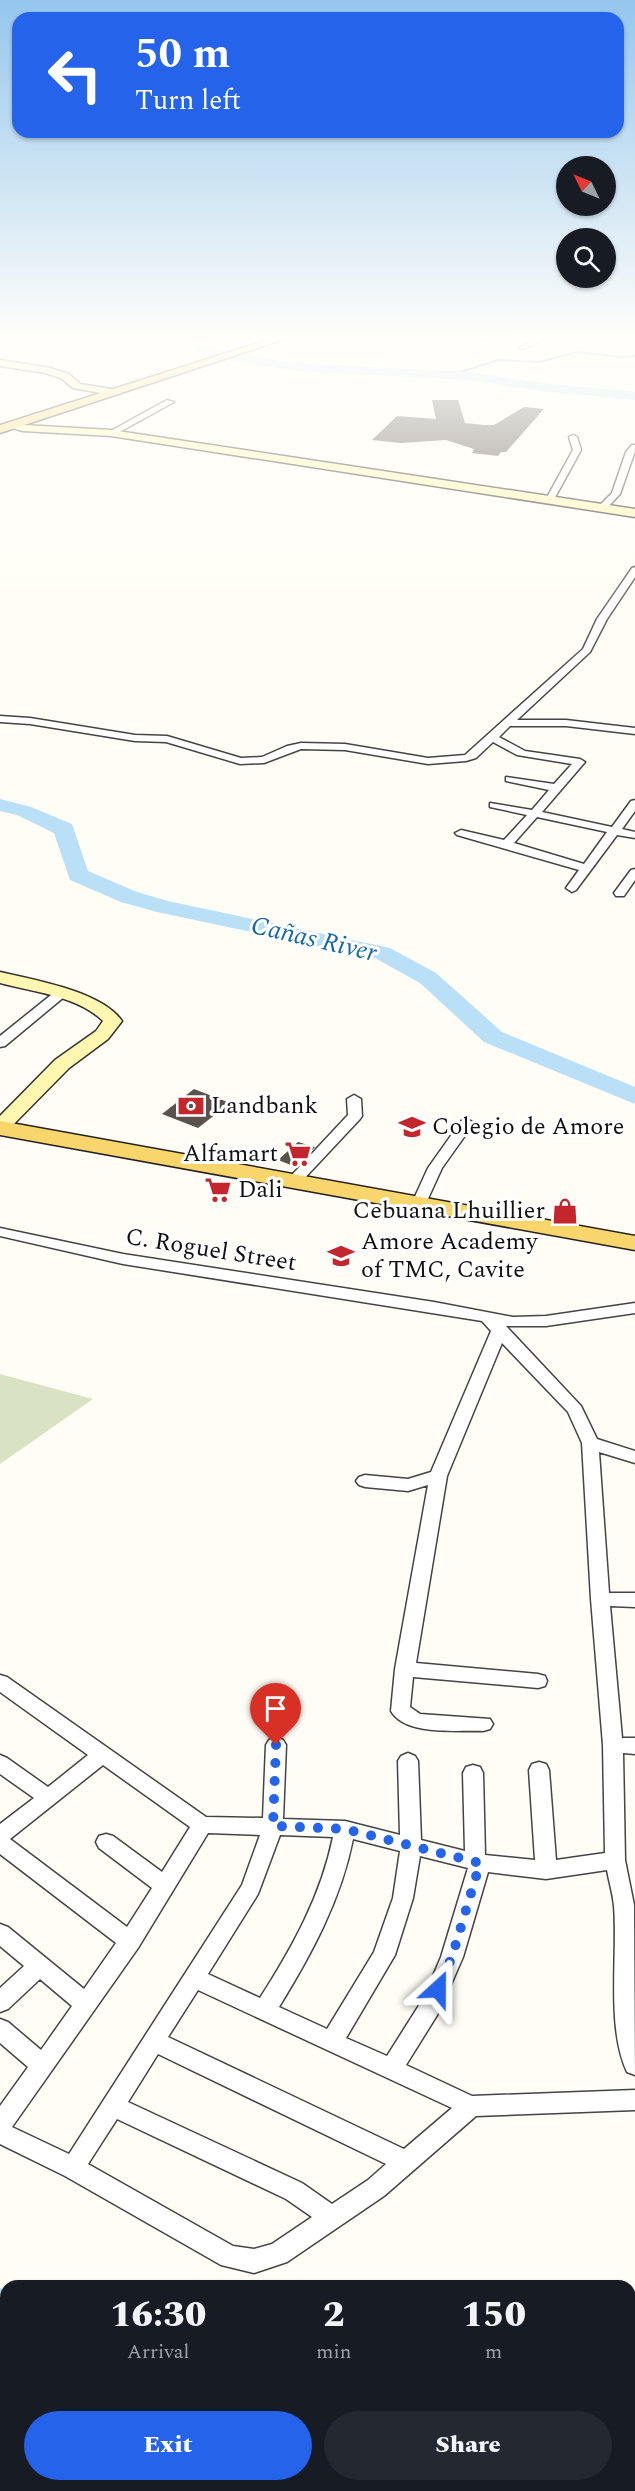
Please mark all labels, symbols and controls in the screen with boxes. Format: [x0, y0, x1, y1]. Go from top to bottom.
text: 50 m [135, 23, 230, 86]
icon: left [36, 36, 114, 114]
text: Turn left [135, 80, 241, 122]
north arrow [556, 156, 616, 216]
map controls [556, 156, 616, 288]
button: search [556, 228, 616, 288]
water label: Cañas River [247, 905, 382, 973]
place label: Landbank [211, 1088, 318, 1124]
bank icon: Landbank [176, 1091, 206, 1121]
place label: Colegio de Amore [432, 1109, 624, 1145]
school or university icon: Colegio de Amore [397, 1112, 427, 1142]
place label: Alfamart [183, 1136, 278, 1172]
supermarket icon: Alfamart [283, 1139, 313, 1169]
place label: Dali [238, 1172, 283, 1208]
supermarket icon: Dali [203, 1175, 233, 1205]
place label: Cebuana Lhuillier [353, 1193, 545, 1229]
shop icon: Cebuana Lhuillier [550, 1196, 580, 1226]
street label: C. Roguel Street [123, 1219, 299, 1281]
place label: Amore Academy of TMC, Cavite [361, 1224, 539, 1288]
school or university icon: Amore Academy of TMC, Cavite [326, 1241, 356, 1271]
pin [250, 1683, 301, 1745]
icon: arrive [259, 1692, 292, 1725]
position arrow [406, 1957, 470, 2021]
text: 16:30 [110, 2288, 206, 2343]
text: 2 [323, 2288, 345, 2343]
text: 150 [461, 2288, 526, 2343]
text: Arrival [127, 2337, 189, 2367]
text: min [316, 2337, 351, 2367]
text: m [485, 2337, 502, 2367]
button: Exit [24, 2411, 312, 2480]
button: Share [324, 2411, 612, 2480]

